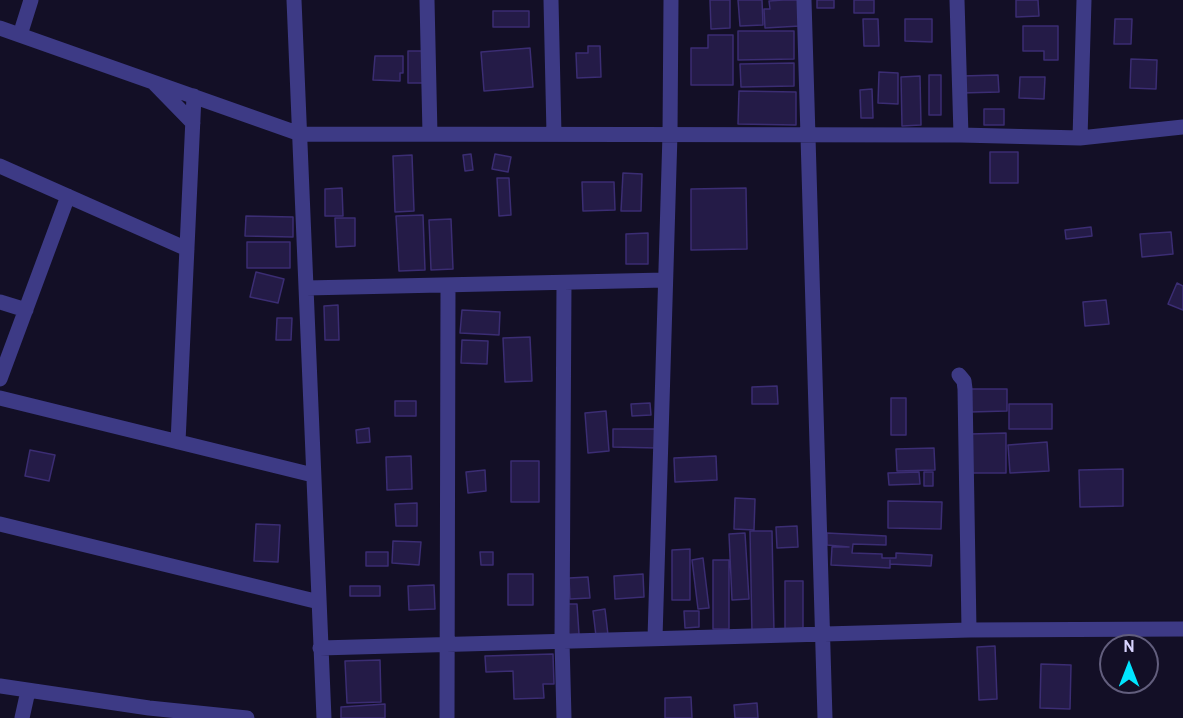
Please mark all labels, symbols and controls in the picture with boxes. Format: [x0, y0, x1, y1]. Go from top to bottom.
north arrow [1099, 634, 1159, 694]
text: N [1123, 638, 1135, 658]

